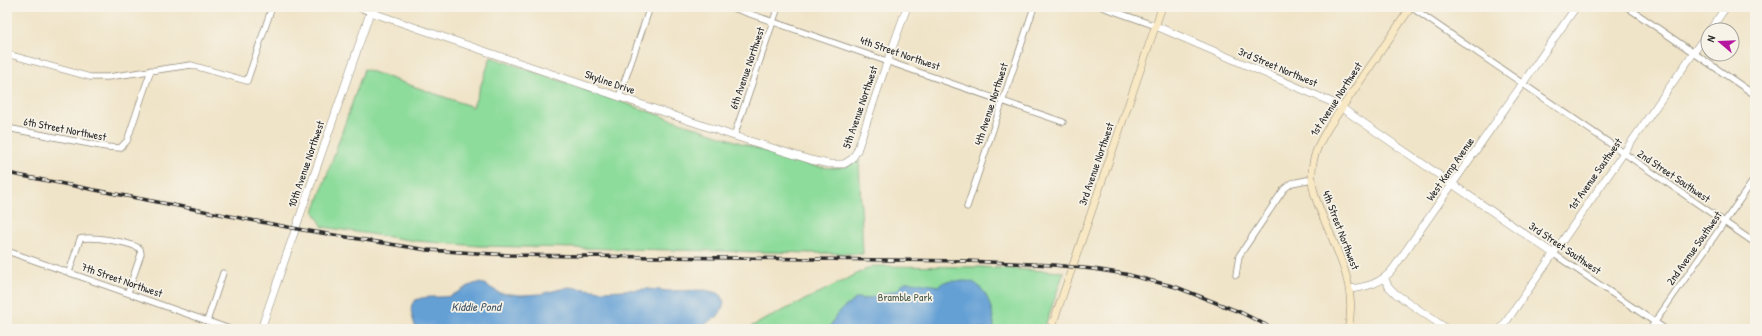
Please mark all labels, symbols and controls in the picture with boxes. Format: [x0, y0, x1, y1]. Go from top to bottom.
north arrow [1700, 22, 1740, 62]
street label: 6th Avenue Northwest [726, 25, 768, 111]
street label: 4th Street Northwest [858, 33, 942, 73]
text: N [1703, 34, 1718, 44]
street label: 3rd Street Northwest [1236, 44, 1320, 90]
street label: 1st Avenue Northwest [1307, 59, 1365, 139]
street label: 4th Avenue Northwest [971, 61, 1011, 147]
street label: 5th Avenue Northwest [839, 64, 881, 150]
street label: Skyline Drive [583, 67, 638, 97]
street label: 6th Street Northwest [22, 114, 108, 144]
street label: 10th Avenue Northwest [285, 119, 327, 209]
street label: 3rd Avenue Northwest [1075, 120, 1117, 207]
street label: West Kemp Avenue [1423, 134, 1477, 204]
street label: 1st Avenue Southwest [1565, 135, 1625, 213]
street label: 2nd Street Southwest [1635, 146, 1713, 206]
street label: 4th Street Northwest [1319, 188, 1363, 272]
street label: 2nd Avenue Southwest [1663, 208, 1725, 288]
street label: 3rd Street Southwest [1526, 219, 1604, 277]
street label: 7th Street Northwest [80, 260, 165, 301]
park label: Bramble Park [878, 290, 933, 304]
water label: Kiddie Pond [451, 298, 503, 315]

